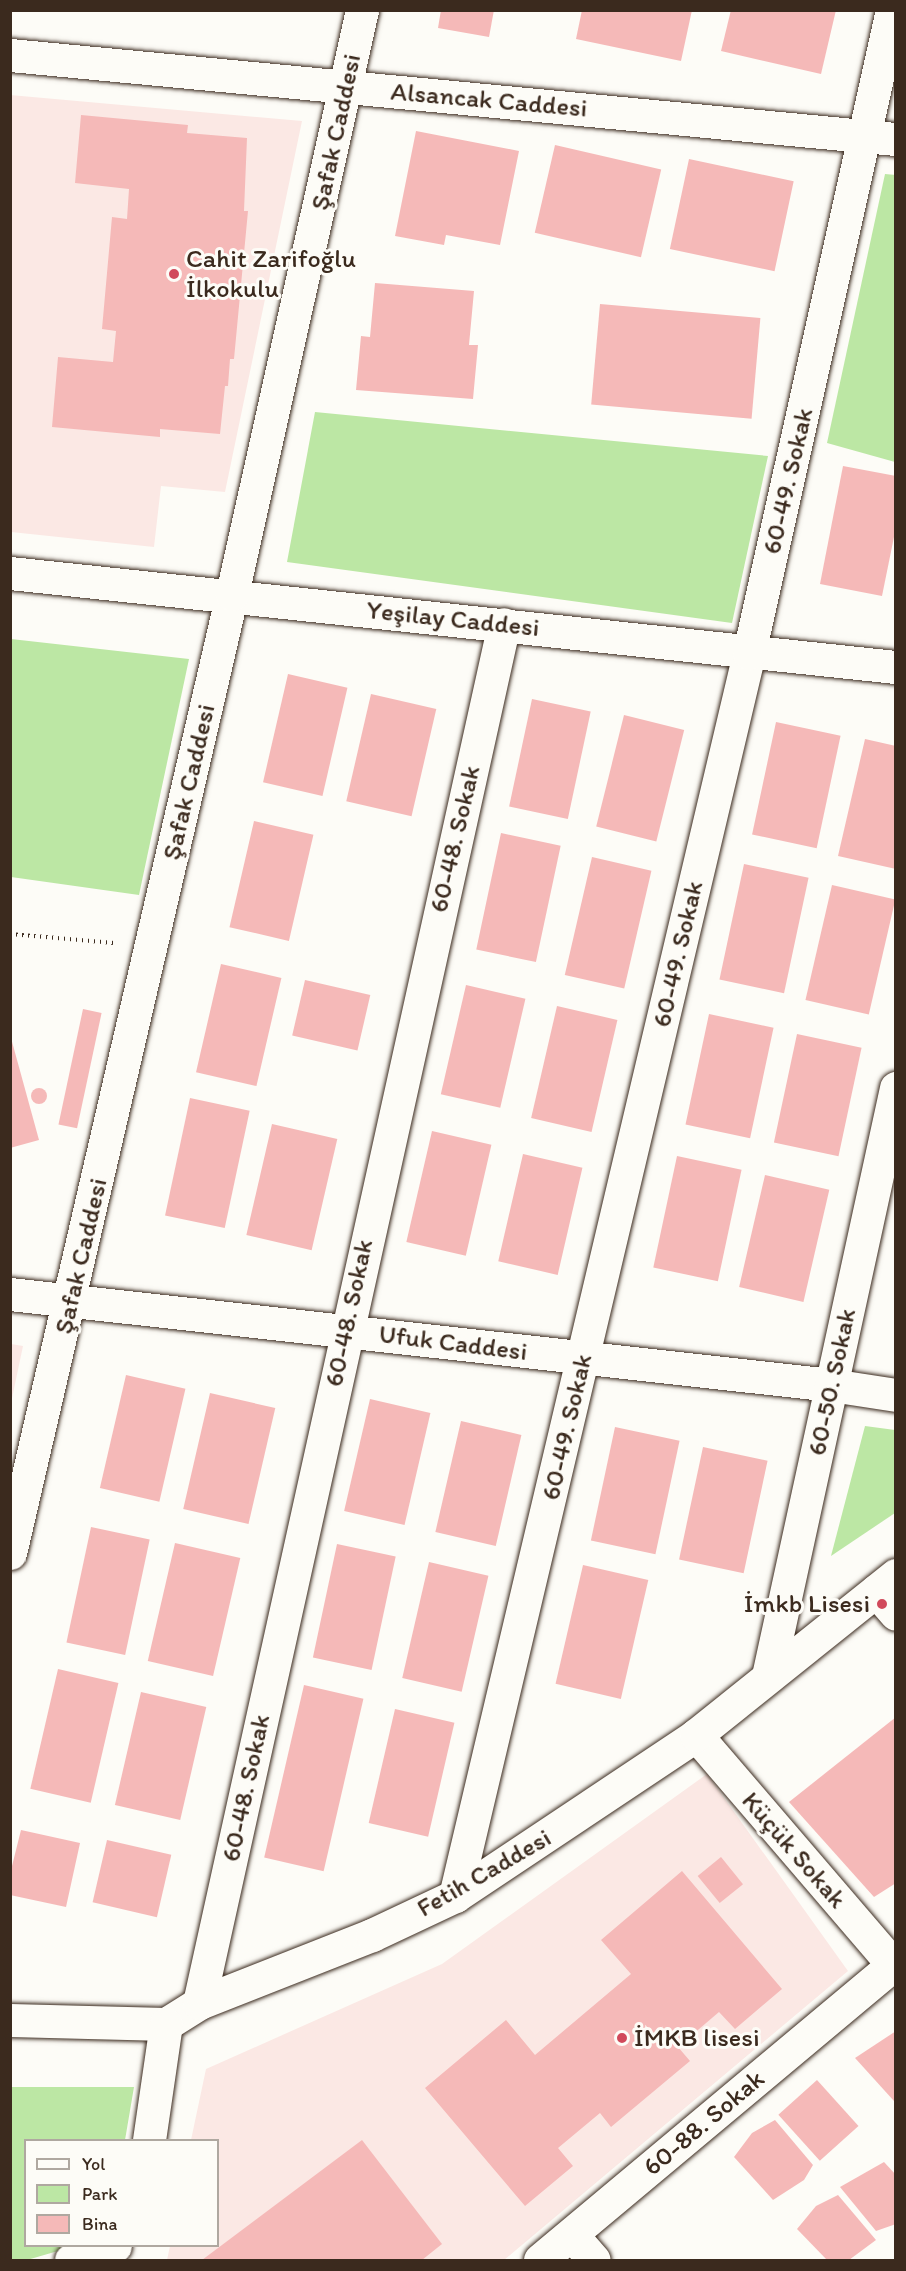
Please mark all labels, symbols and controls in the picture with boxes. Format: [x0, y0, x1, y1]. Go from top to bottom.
street label: Şafak Caddesi [304, 51, 368, 213]
street label: Alsancak Caddesi [389, 76, 589, 124]
place label: Cahit Zarifoğlu İlkokulu [186, 243, 356, 304]
marker: Cahit Zarifoğlu İlkokulu [167, 267, 181, 281]
street label: 60-49. Sokak [756, 405, 820, 557]
street label: Yeşilay Caddesi [365, 594, 541, 644]
street label: Şafak Caddesi [156, 701, 222, 863]
street label: 60-48. Sokak [423, 763, 487, 915]
street label: 60-49. Sokak [646, 878, 710, 1030]
street label: Şafak Caddesi [48, 1175, 114, 1337]
street label: 60-48. Sokak [318, 1237, 380, 1389]
street label: 60-50. Sokak [801, 1306, 863, 1458]
street label: Ufuk Caddesi [377, 1318, 529, 1368]
street label: 60-49. Sokak [535, 1351, 599, 1503]
place label: İmkb Lisesi [744, 1588, 870, 1620]
marker: İmkb Lisesi [875, 1597, 889, 1611]
street label: 60-48. Sokak [215, 1712, 277, 1864]
street label: Küçük Sokak [735, 1785, 853, 1915]
street label: Fetih Caddesi [411, 1822, 557, 1924]
place label: İMKB lisesi [634, 2022, 760, 2054]
marker: İMKB lisesi [615, 2031, 629, 2045]
street label: 60-88. Sokak [637, 2063, 771, 2183]
legend [24, 2139, 219, 2247]
text: Yol [82, 2153, 105, 2175]
text: Park [82, 2183, 117, 2205]
text: Bina [82, 2213, 117, 2235]

